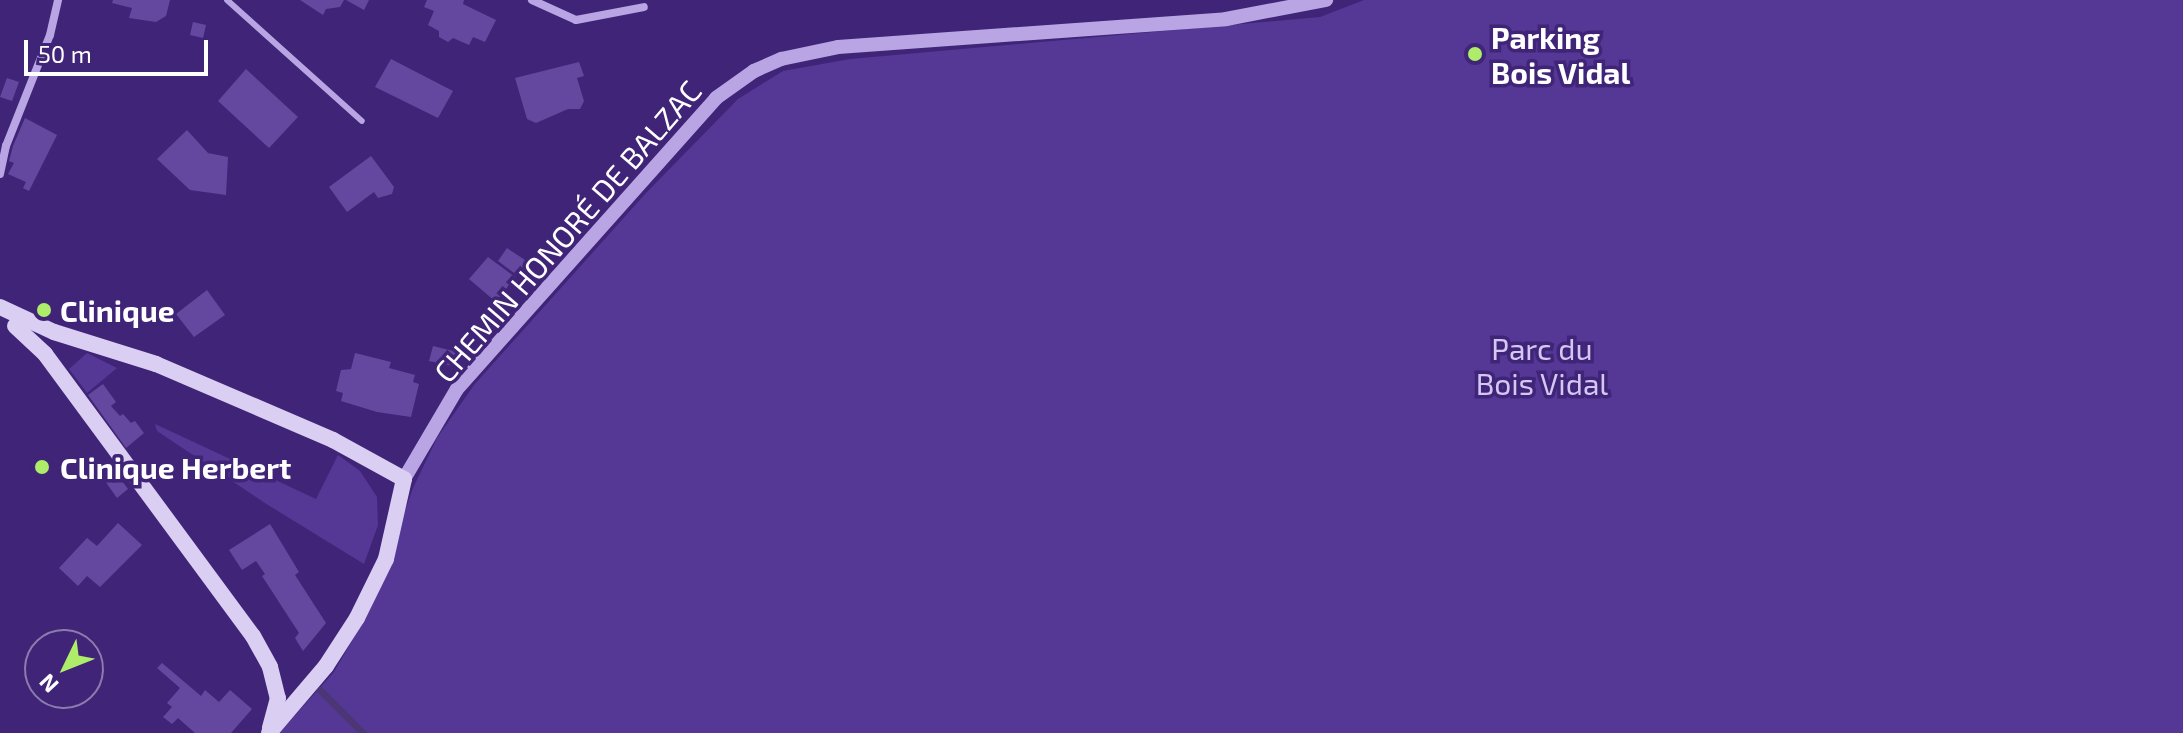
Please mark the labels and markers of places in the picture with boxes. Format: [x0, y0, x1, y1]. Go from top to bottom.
place label: Parking Bois Vidal [1491, 19, 1631, 90]
marker: Parking Bois Vidal [1466, 45, 1484, 63]
place label: Clinique [60, 292, 175, 328]
marker: Clinique [35, 301, 53, 319]
place label: Clinique Herbert [60, 449, 291, 485]
marker: Clinique Herbert [31, 456, 53, 478]

